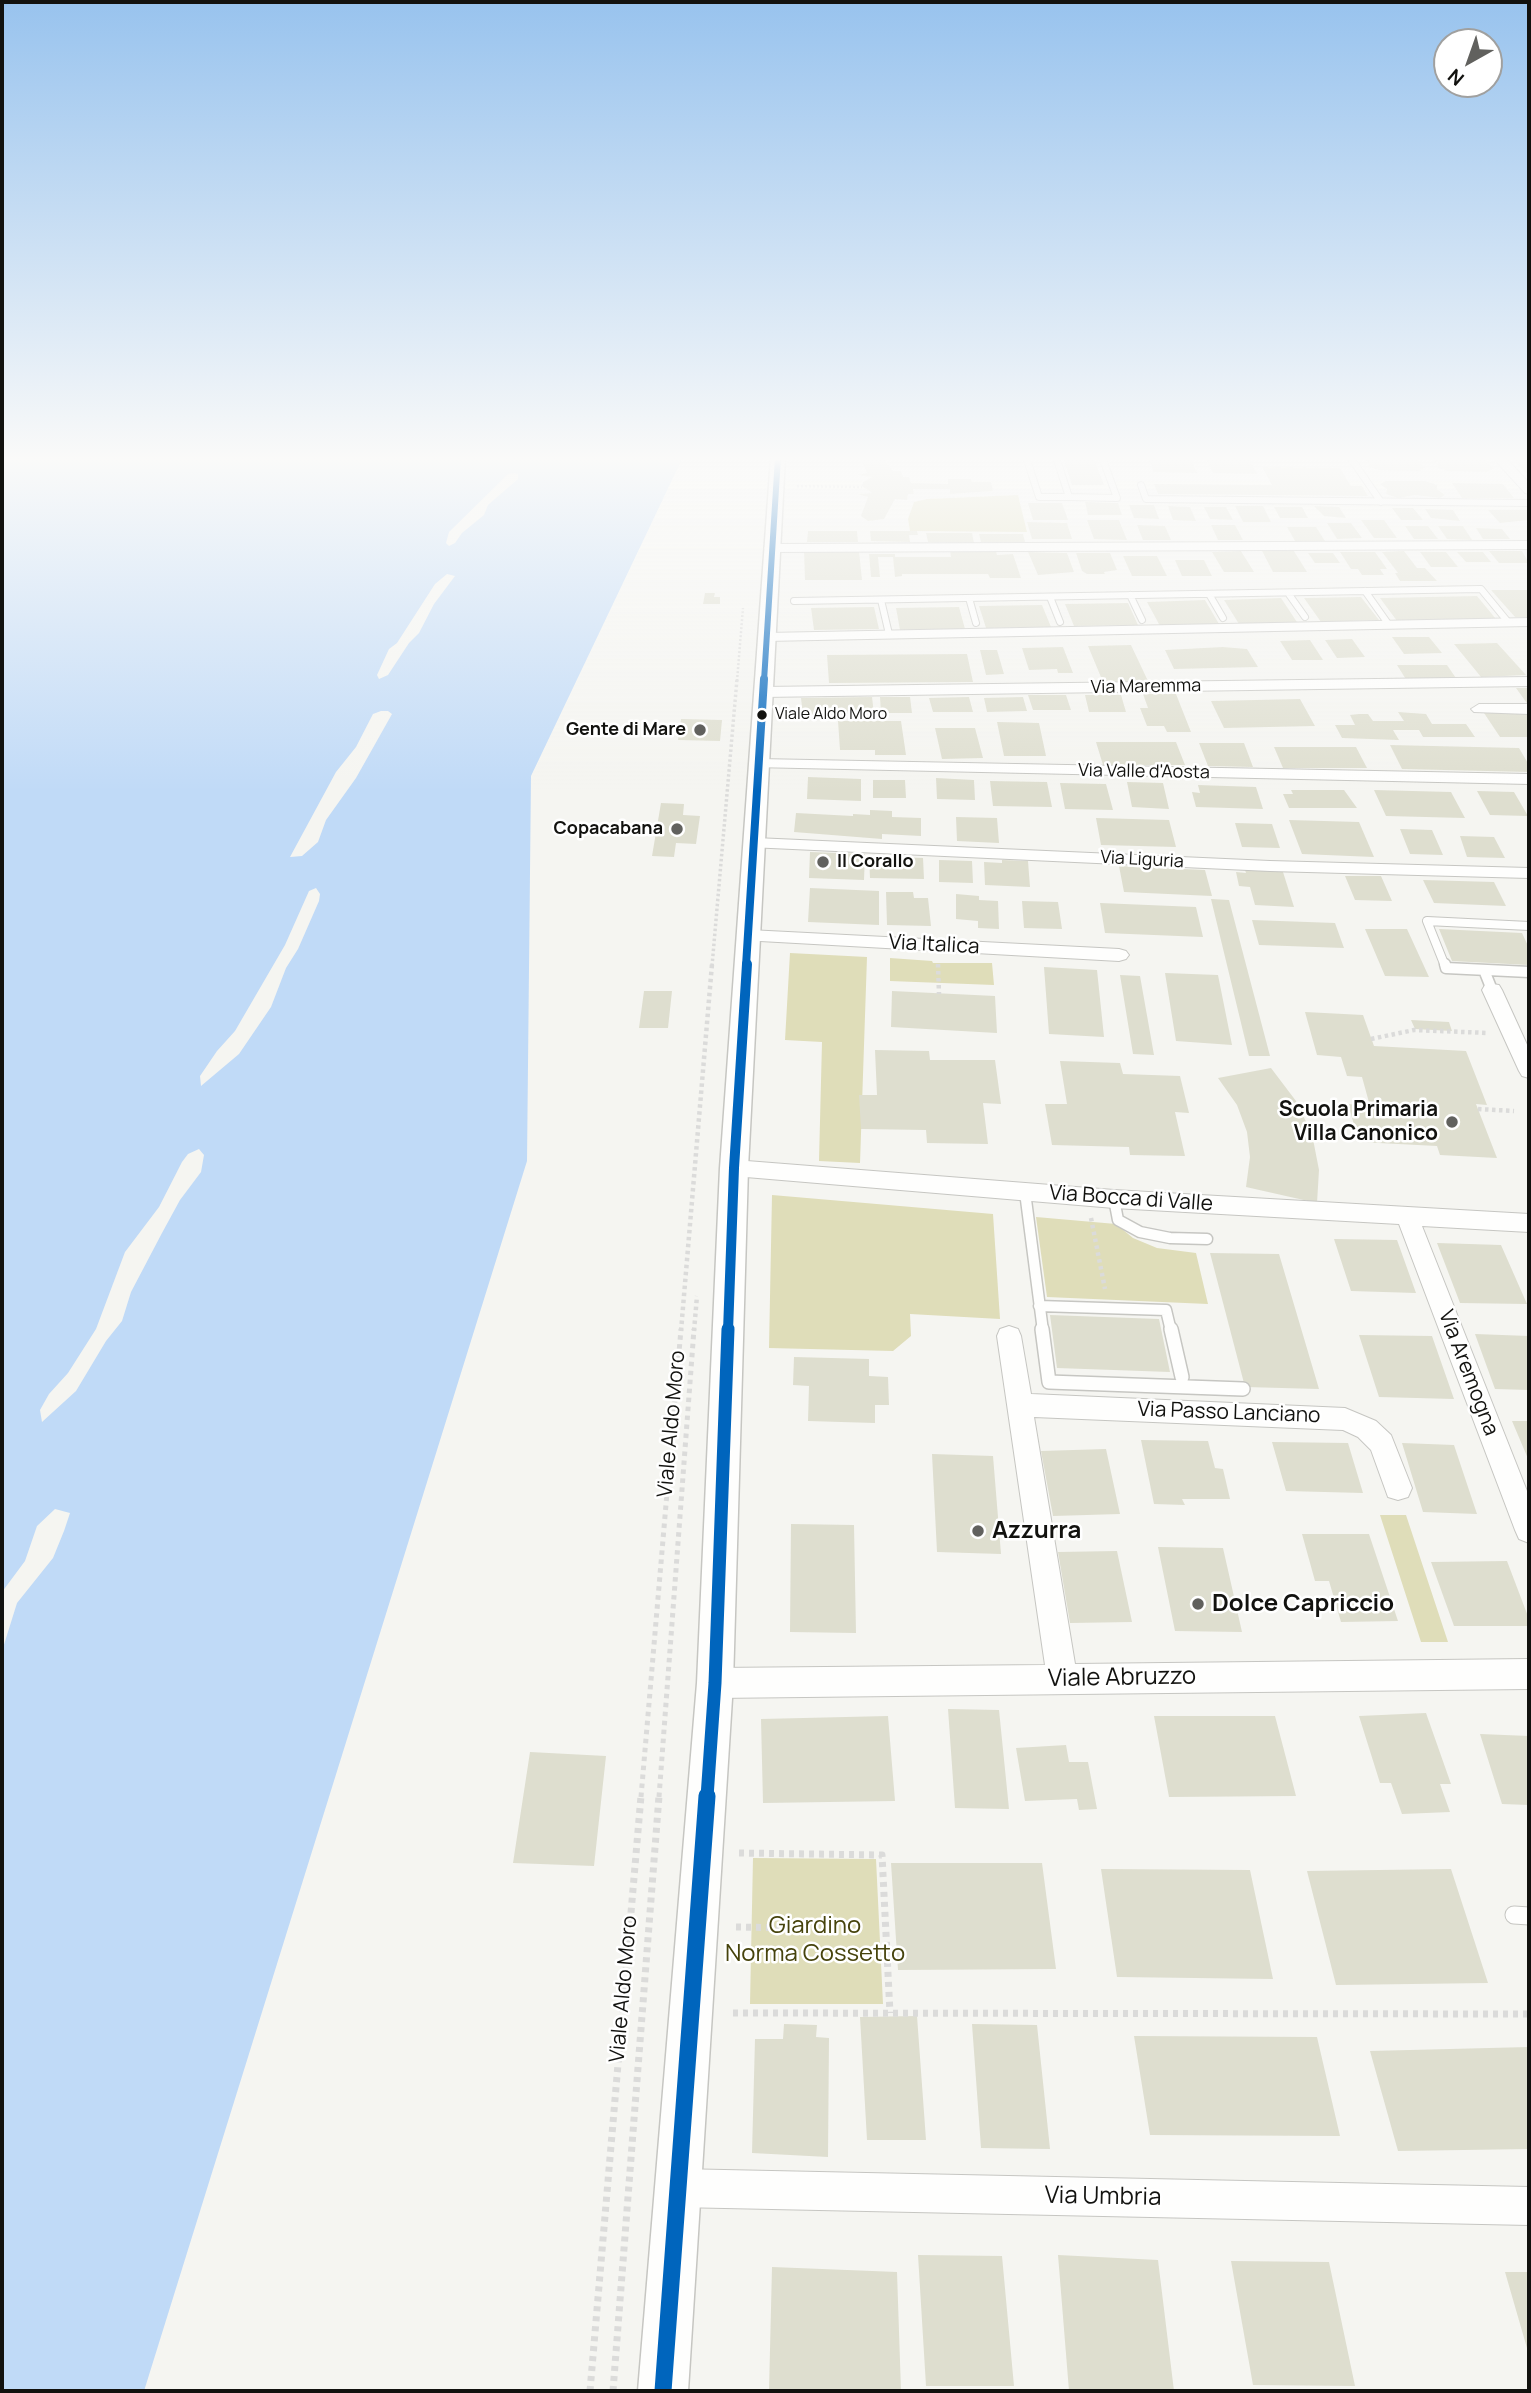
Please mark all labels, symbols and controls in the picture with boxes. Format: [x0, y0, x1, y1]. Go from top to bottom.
north arrow [1433, 28, 1503, 98]
text: N [1442, 63, 1469, 92]
street label: Via Maremma [1091, 675, 1201, 699]
place label: Viale Aldo Moro [775, 705, 887, 725]
marker: Viale Aldo Moro [755, 708, 769, 722]
place label: Gente di Mare [566, 719, 686, 741]
marker: Gente di Mare [692, 722, 708, 738]
street label: Via Valle d'Aosta [1078, 760, 1210, 784]
place label: Copacabana [553, 818, 663, 840]
marker: Copacabana [669, 821, 685, 837]
street label: Via Liguria [1100, 847, 1184, 873]
place label: Il Corallo [837, 851, 914, 873]
marker: Il Corallo [815, 854, 831, 870]
street label: Via Italica [888, 930, 980, 960]
place label: Scuola Primaria Villa Canonico [1279, 1097, 1438, 1147]
marker: Scuola Primaria Villa Canonico [1444, 1114, 1460, 1130]
street label: Via Bocca di Valle [1048, 1181, 1214, 1217]
street label: Via Aremogna [1433, 1307, 1503, 1439]
street label: Viale Aldo Moro [653, 1350, 691, 1498]
street label: Via Passo Lanciano [1137, 1397, 1321, 1429]
place label: Azzurra [992, 1517, 1081, 1545]
marker: Azzurra [970, 1523, 986, 1539]
place label: Dolce Capriccio [1212, 1590, 1394, 1618]
marker: Dolce Capriccio [1190, 1596, 1206, 1612]
street label: Viale Abruzzo [1048, 1662, 1196, 1694]
park label: Giardino Norma Cossetto [725, 1912, 905, 1968]
street label: Viale Aldo Moro [605, 1915, 643, 2063]
street label: Via Umbria [1044, 2182, 1162, 2212]

